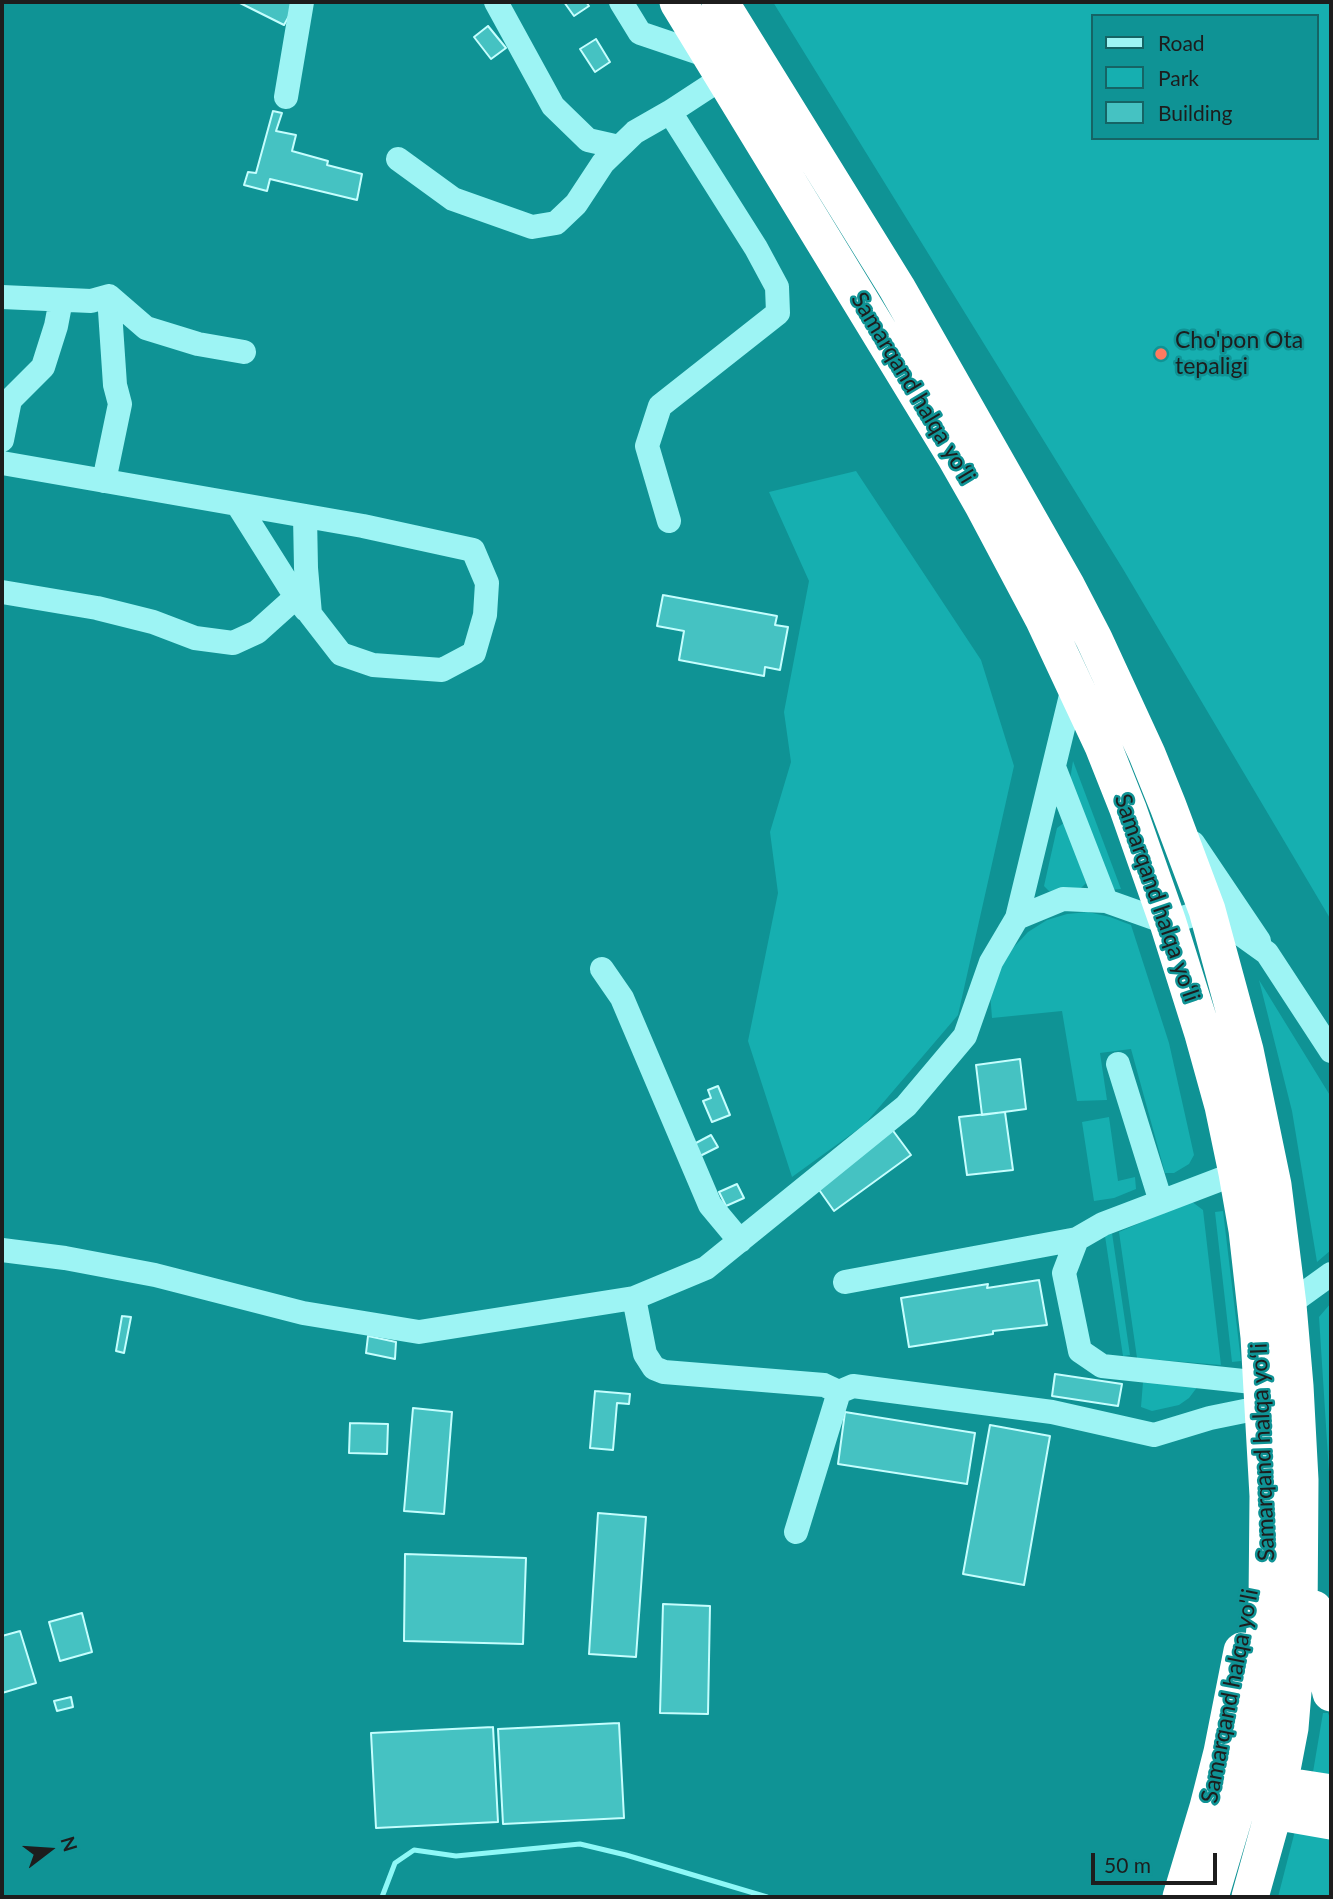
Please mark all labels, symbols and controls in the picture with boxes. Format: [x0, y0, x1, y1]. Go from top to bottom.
legend [1092, 14, 1319, 140]
text: Road [1158, 30, 1205, 55]
text: Park [1158, 65, 1199, 90]
text: Building [1158, 100, 1233, 125]
street label: Samarqand halqa yoʻli [845, 287, 981, 489]
place label: Cho'pon Ota tepaligi [1175, 327, 1303, 381]
marker: Cho'pon Ota tepaligi [1153, 346, 1169, 362]
street label: Samarqand halqa yoʻli [1108, 790, 1206, 1006]
street label: Samarqand halqa yoʻli [1245, 1342, 1281, 1562]
street label: Samarqand halqa yo'li [1196, 1587, 1264, 1805]
north arrow [14, 1815, 84, 1885]
text: N [56, 1833, 83, 1854]
scale bar [1095, 1840, 1221, 1884]
text: 50 m [1104, 1852, 1151, 1877]

